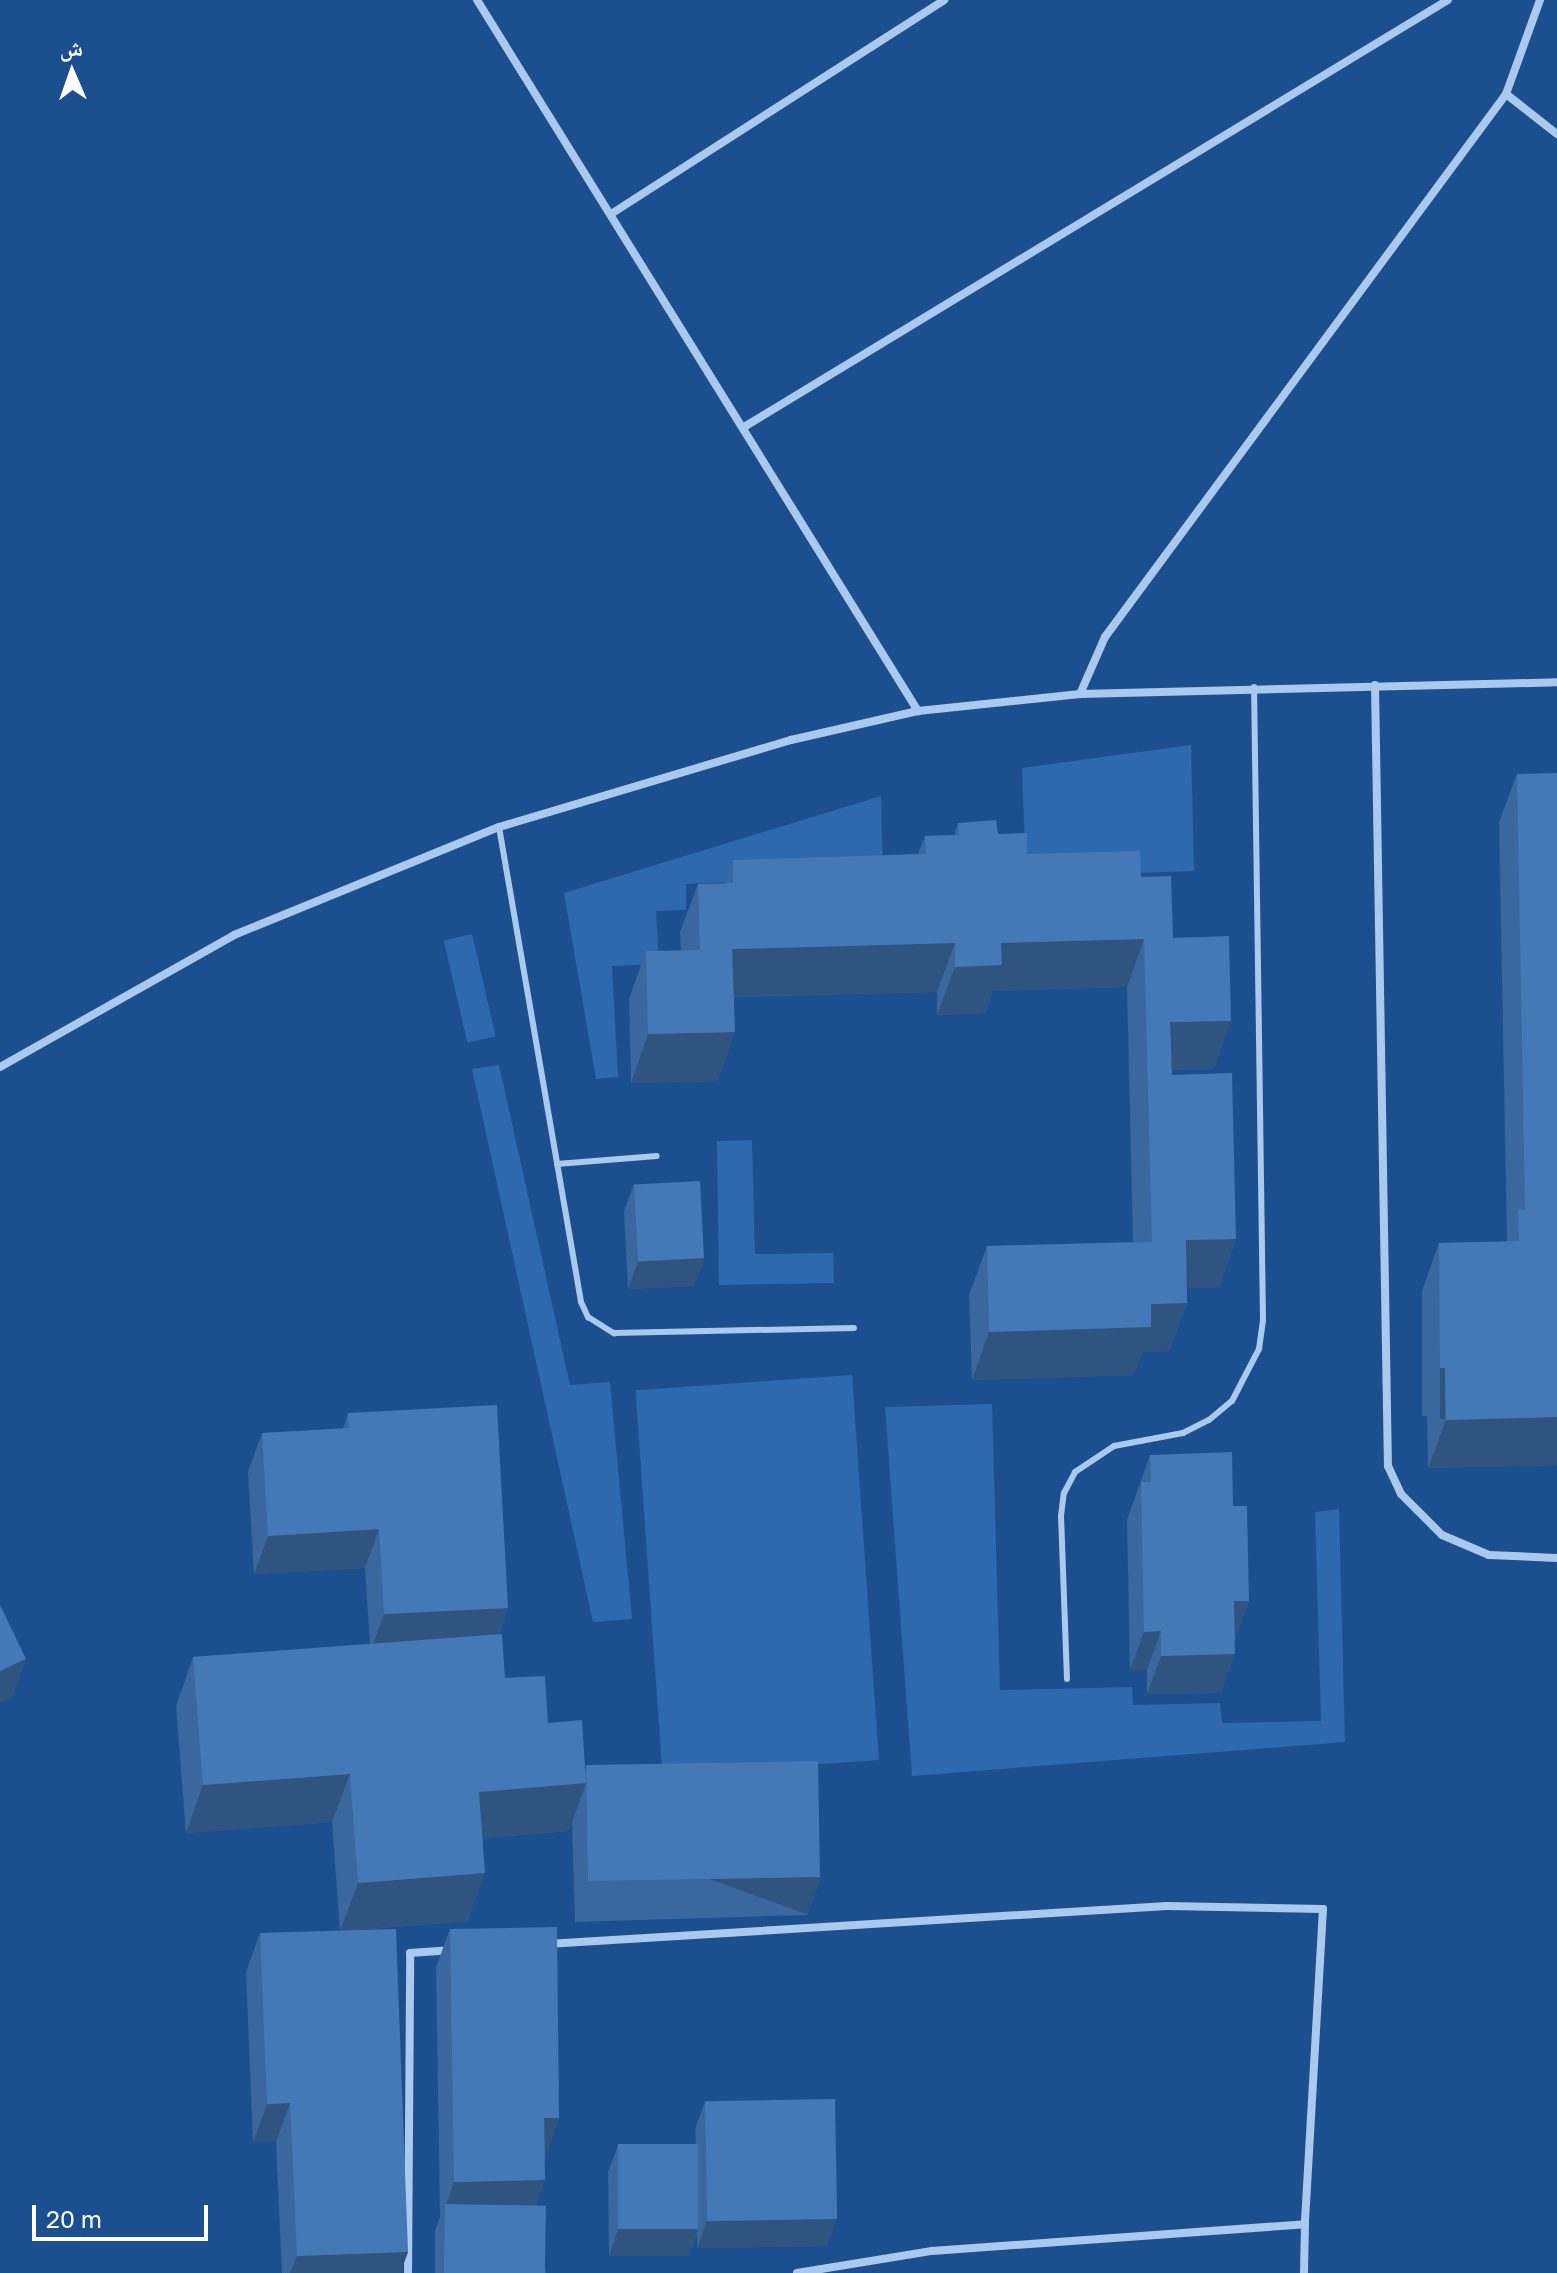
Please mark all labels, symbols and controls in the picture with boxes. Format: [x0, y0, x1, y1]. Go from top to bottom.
north arrow [32, 32, 112, 112]
text: ش [59, 34, 83, 61]
scale bar [36, 2189, 212, 2239]
text: 20 m [46, 2204, 102, 2233]

